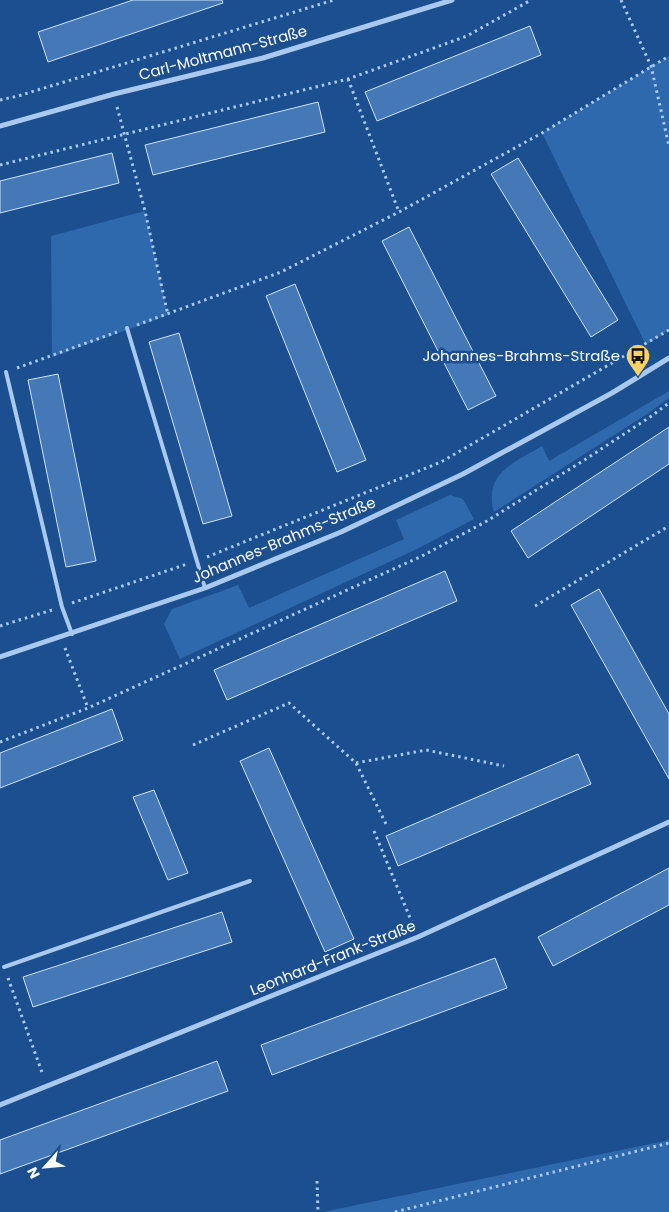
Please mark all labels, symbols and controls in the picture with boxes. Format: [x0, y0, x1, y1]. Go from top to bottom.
street label: Carl-Moltmann-Straße [136, 20, 309, 85]
bus stop icon: Johannes-Brahms-Straße [625, 343, 651, 377]
place label: Johannes-Brahms-Straße [423, 345, 620, 366]
street label: Johannes-Brahms-Straße [189, 491, 379, 588]
street label: Leonhard-Frank-Straße [247, 915, 419, 1000]
north arrow [20, 1142, 70, 1192]
text: N [22, 1164, 45, 1182]

